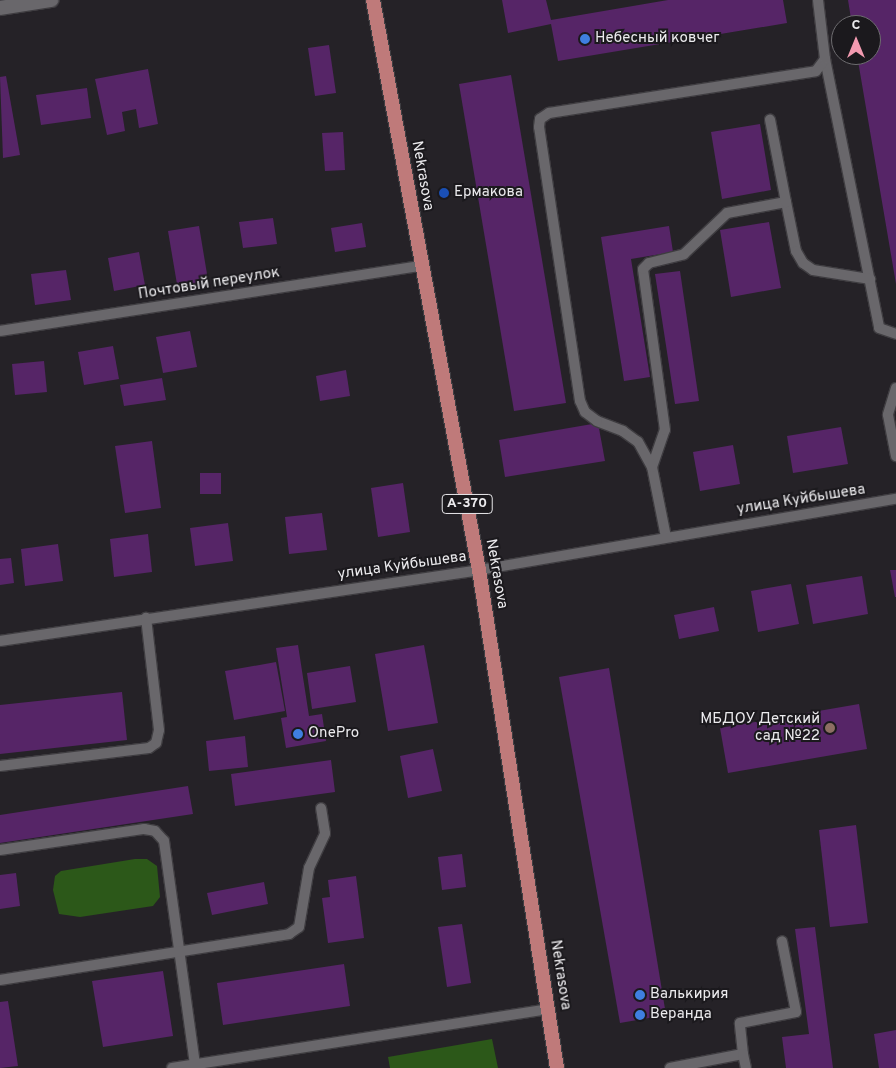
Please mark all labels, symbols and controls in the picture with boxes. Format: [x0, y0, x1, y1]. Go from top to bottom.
north arrow [831, 15, 881, 65]
text: С [852, 17, 860, 34]
place label: Небесный ковчег [595, 30, 720, 48]
marker: Небесный ковчег [579, 33, 591, 45]
street label: Nekrasova [407, 140, 437, 212]
place label: Ермакова [454, 184, 523, 202]
marker: Ермакова [438, 187, 450, 199]
street label: Почтовый переулок [137, 264, 281, 304]
street label: улица Куйбышева [735, 481, 867, 519]
road number: А-370 [441, 492, 493, 516]
street label: Nekrasova [481, 538, 511, 610]
street label: улица Куйбышева [336, 548, 468, 584]
place label: МБДОУ Детский сад №22 [700, 710, 820, 745]
marker: МБДОУ Детский сад №22 [824, 722, 836, 734]
place label: OnePro [308, 725, 359, 743]
marker: OnePro [292, 728, 304, 740]
street label: Nekrasova [546, 939, 574, 1011]
place label: Валькирия [650, 986, 728, 1004]
marker: Валькирия [634, 989, 646, 1001]
place label: Веранда [650, 1006, 712, 1024]
marker: Веранда [634, 1009, 646, 1021]

